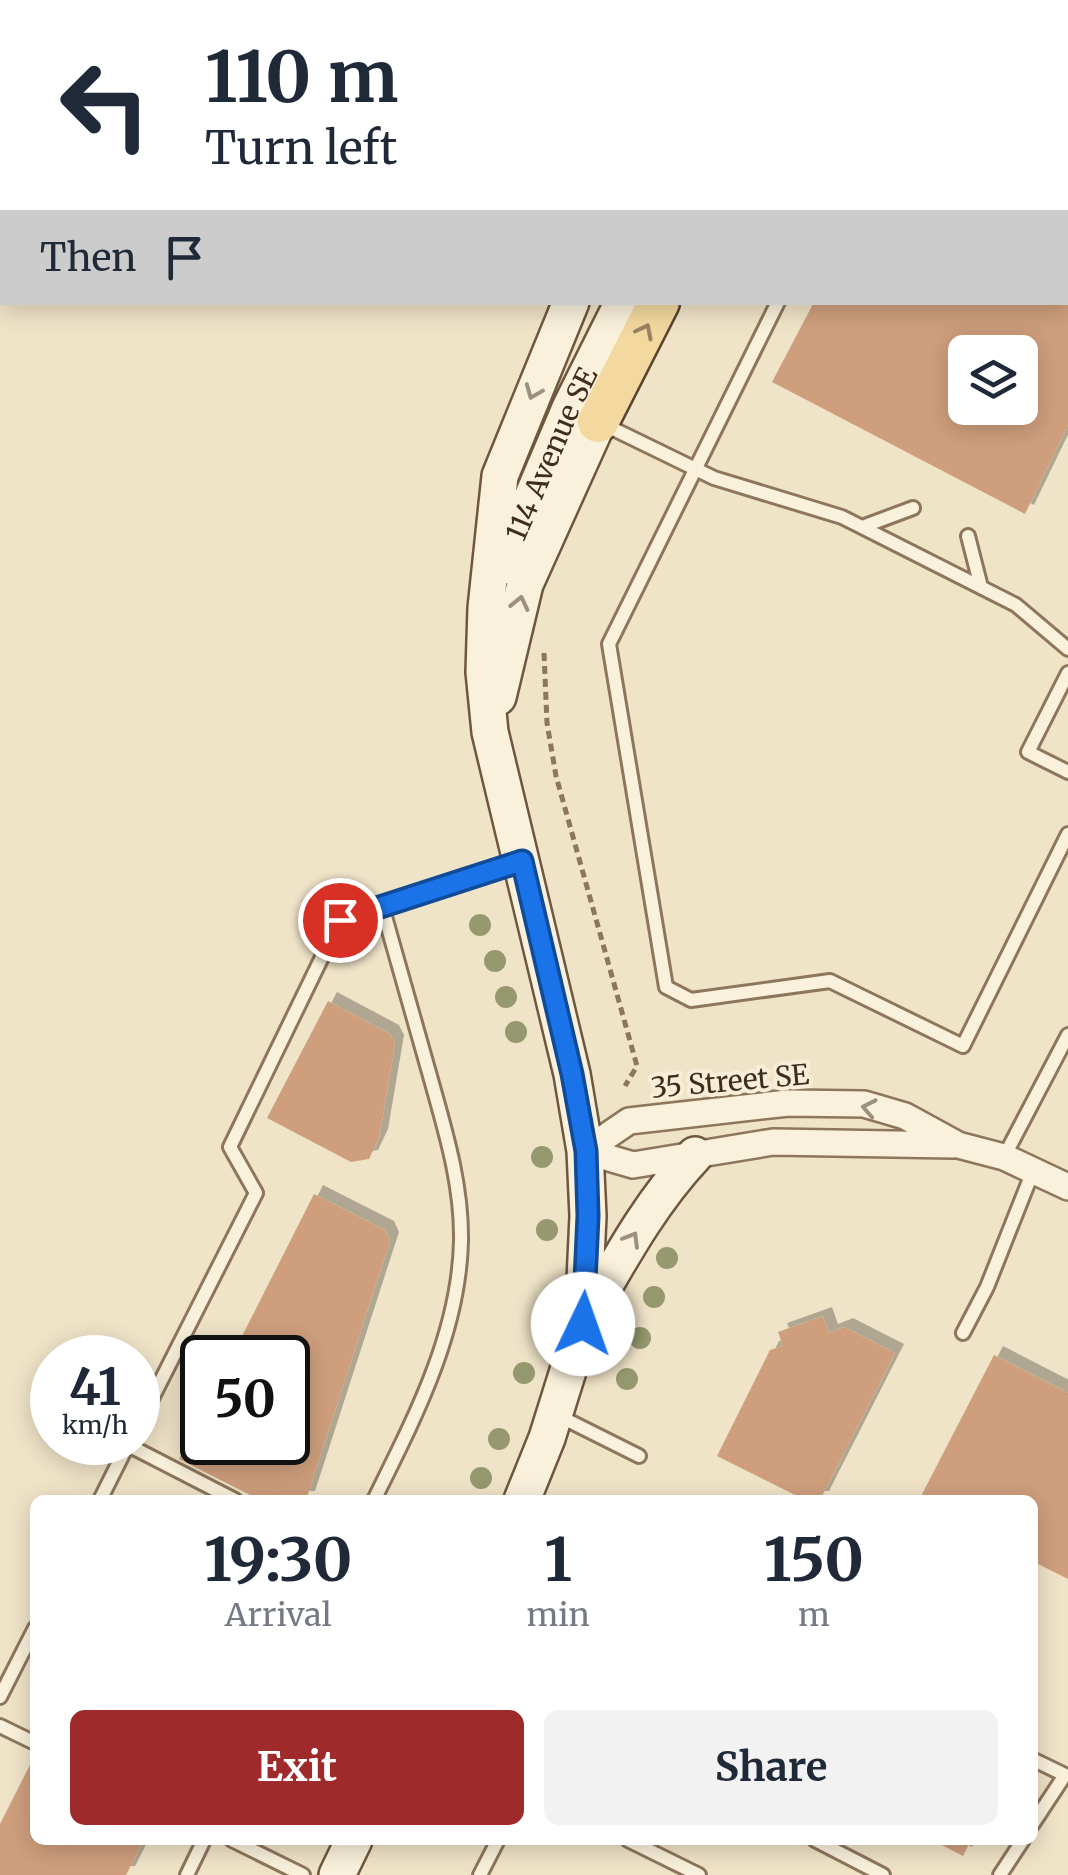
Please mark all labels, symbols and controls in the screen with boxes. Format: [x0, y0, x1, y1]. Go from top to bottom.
text: 110 m [205, 33, 398, 121]
icon: left [40, 40, 170, 170]
text: Turn left [205, 120, 397, 176]
icon: arrive [157, 230, 212, 285]
text: Then [40, 234, 137, 281]
one-way arrow [633, 323, 653, 341]
map controls [948, 335, 1038, 425]
button: layers [948, 335, 1038, 425]
street label: 114 Avenue SE [498, 361, 606, 546]
one-way arrow [525, 383, 545, 400]
one-way arrow [508, 595, 529, 612]
pin [298, 878, 383, 963]
icon: arrive [313, 893, 368, 948]
street label: 35 Street SE [650, 1056, 811, 1106]
one-way arrow [861, 1098, 878, 1119]
one-way arrow [620, 1232, 639, 1250]
position arrow [531, 1272, 635, 1376]
speed limit sign: 50 [180, 1335, 310, 1465]
text: 41 [69, 1356, 121, 1419]
text: km/h [62, 1409, 128, 1441]
text: 19:30 [204, 1522, 353, 1597]
text: 1 [544, 1522, 572, 1597]
text: 150 [764, 1522, 864, 1597]
text: Arrival [225, 1595, 332, 1635]
text: min [526, 1595, 590, 1635]
text: m [798, 1595, 830, 1635]
button: Exit [70, 1710, 524, 1825]
button: Share [544, 1710, 998, 1825]

